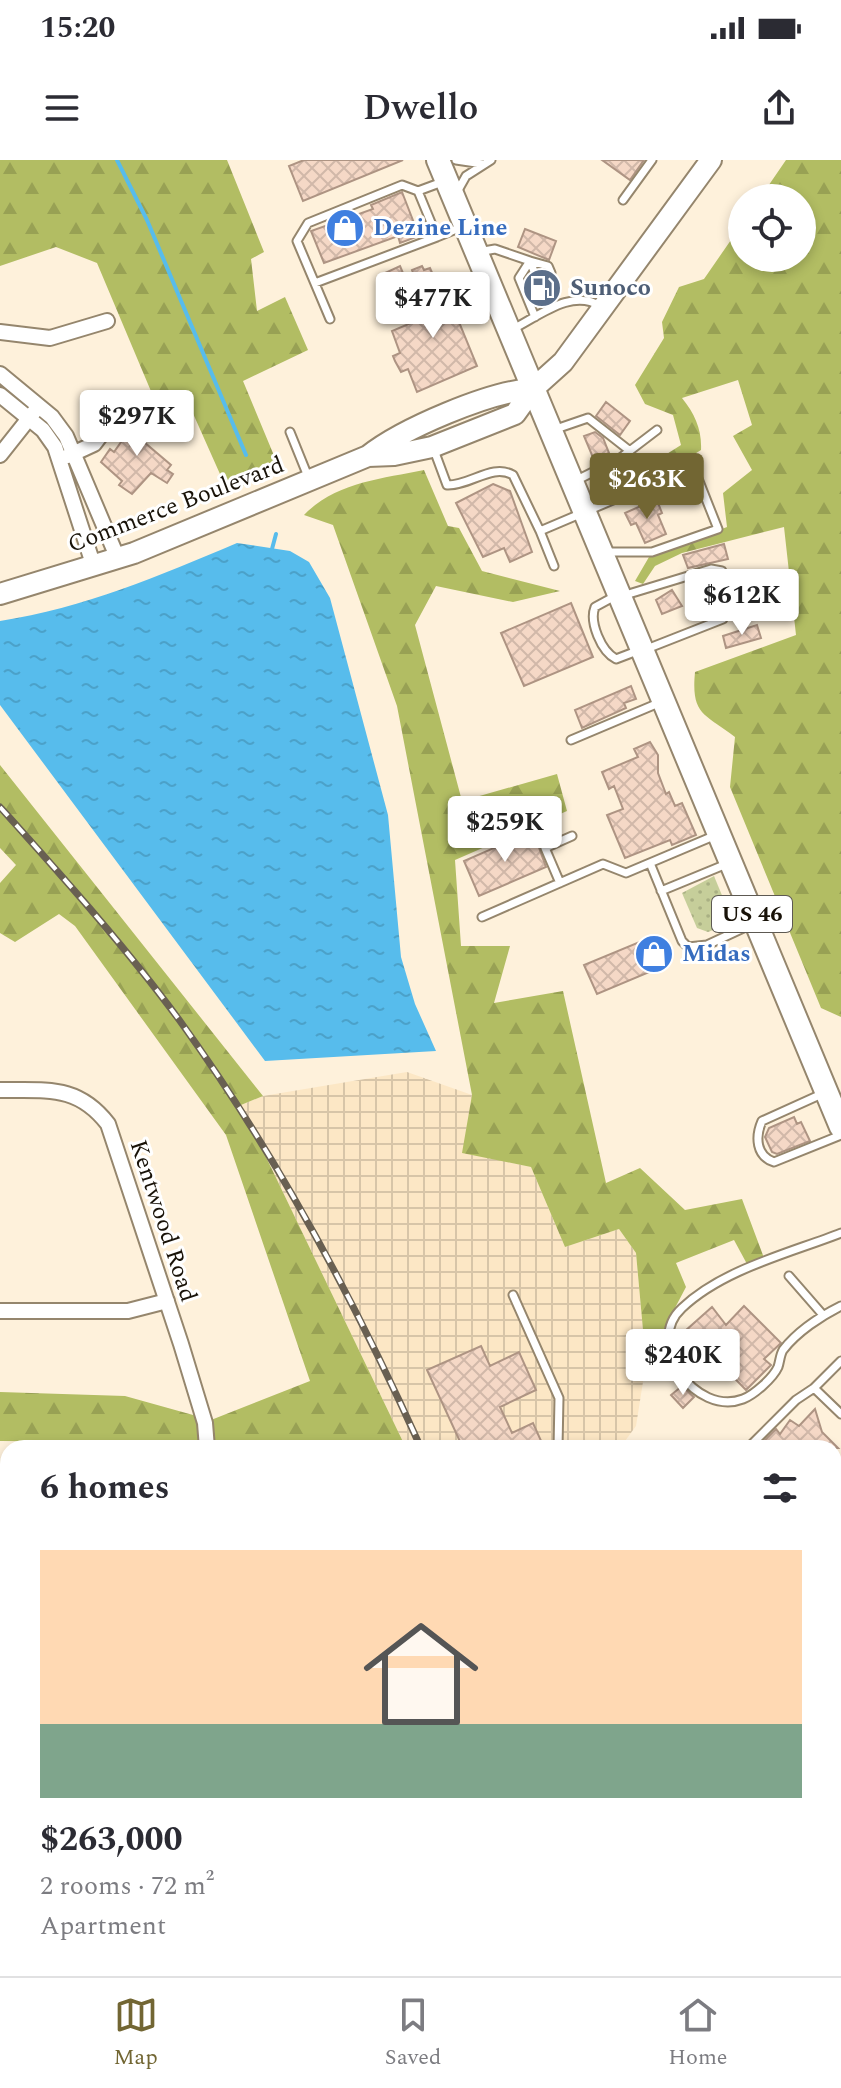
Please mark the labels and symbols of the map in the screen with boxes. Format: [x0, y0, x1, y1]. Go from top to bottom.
shop icon: Dezine Line [324, 207, 366, 249]
place label: Dezine Line [373, 210, 507, 246]
fuel station icon: Sunoco [521, 267, 563, 309]
place label: Sunoco [570, 270, 651, 306]
pin: $477K [377, 272, 489, 340]
pin: $297K [81, 390, 193, 458]
street label: Commerce Boulevard [63, 447, 289, 563]
pin: $263K [591, 453, 703, 521]
pin: $612K [686, 569, 798, 637]
pin: $259K [449, 796, 561, 864]
road number: US 46 [712, 896, 792, 932]
shop icon: Midas [633, 933, 675, 975]
place label: Midas [682, 936, 751, 972]
street label: Kentwood Road [120, 1135, 206, 1307]
pin: $240K [627, 1329, 739, 1397]

